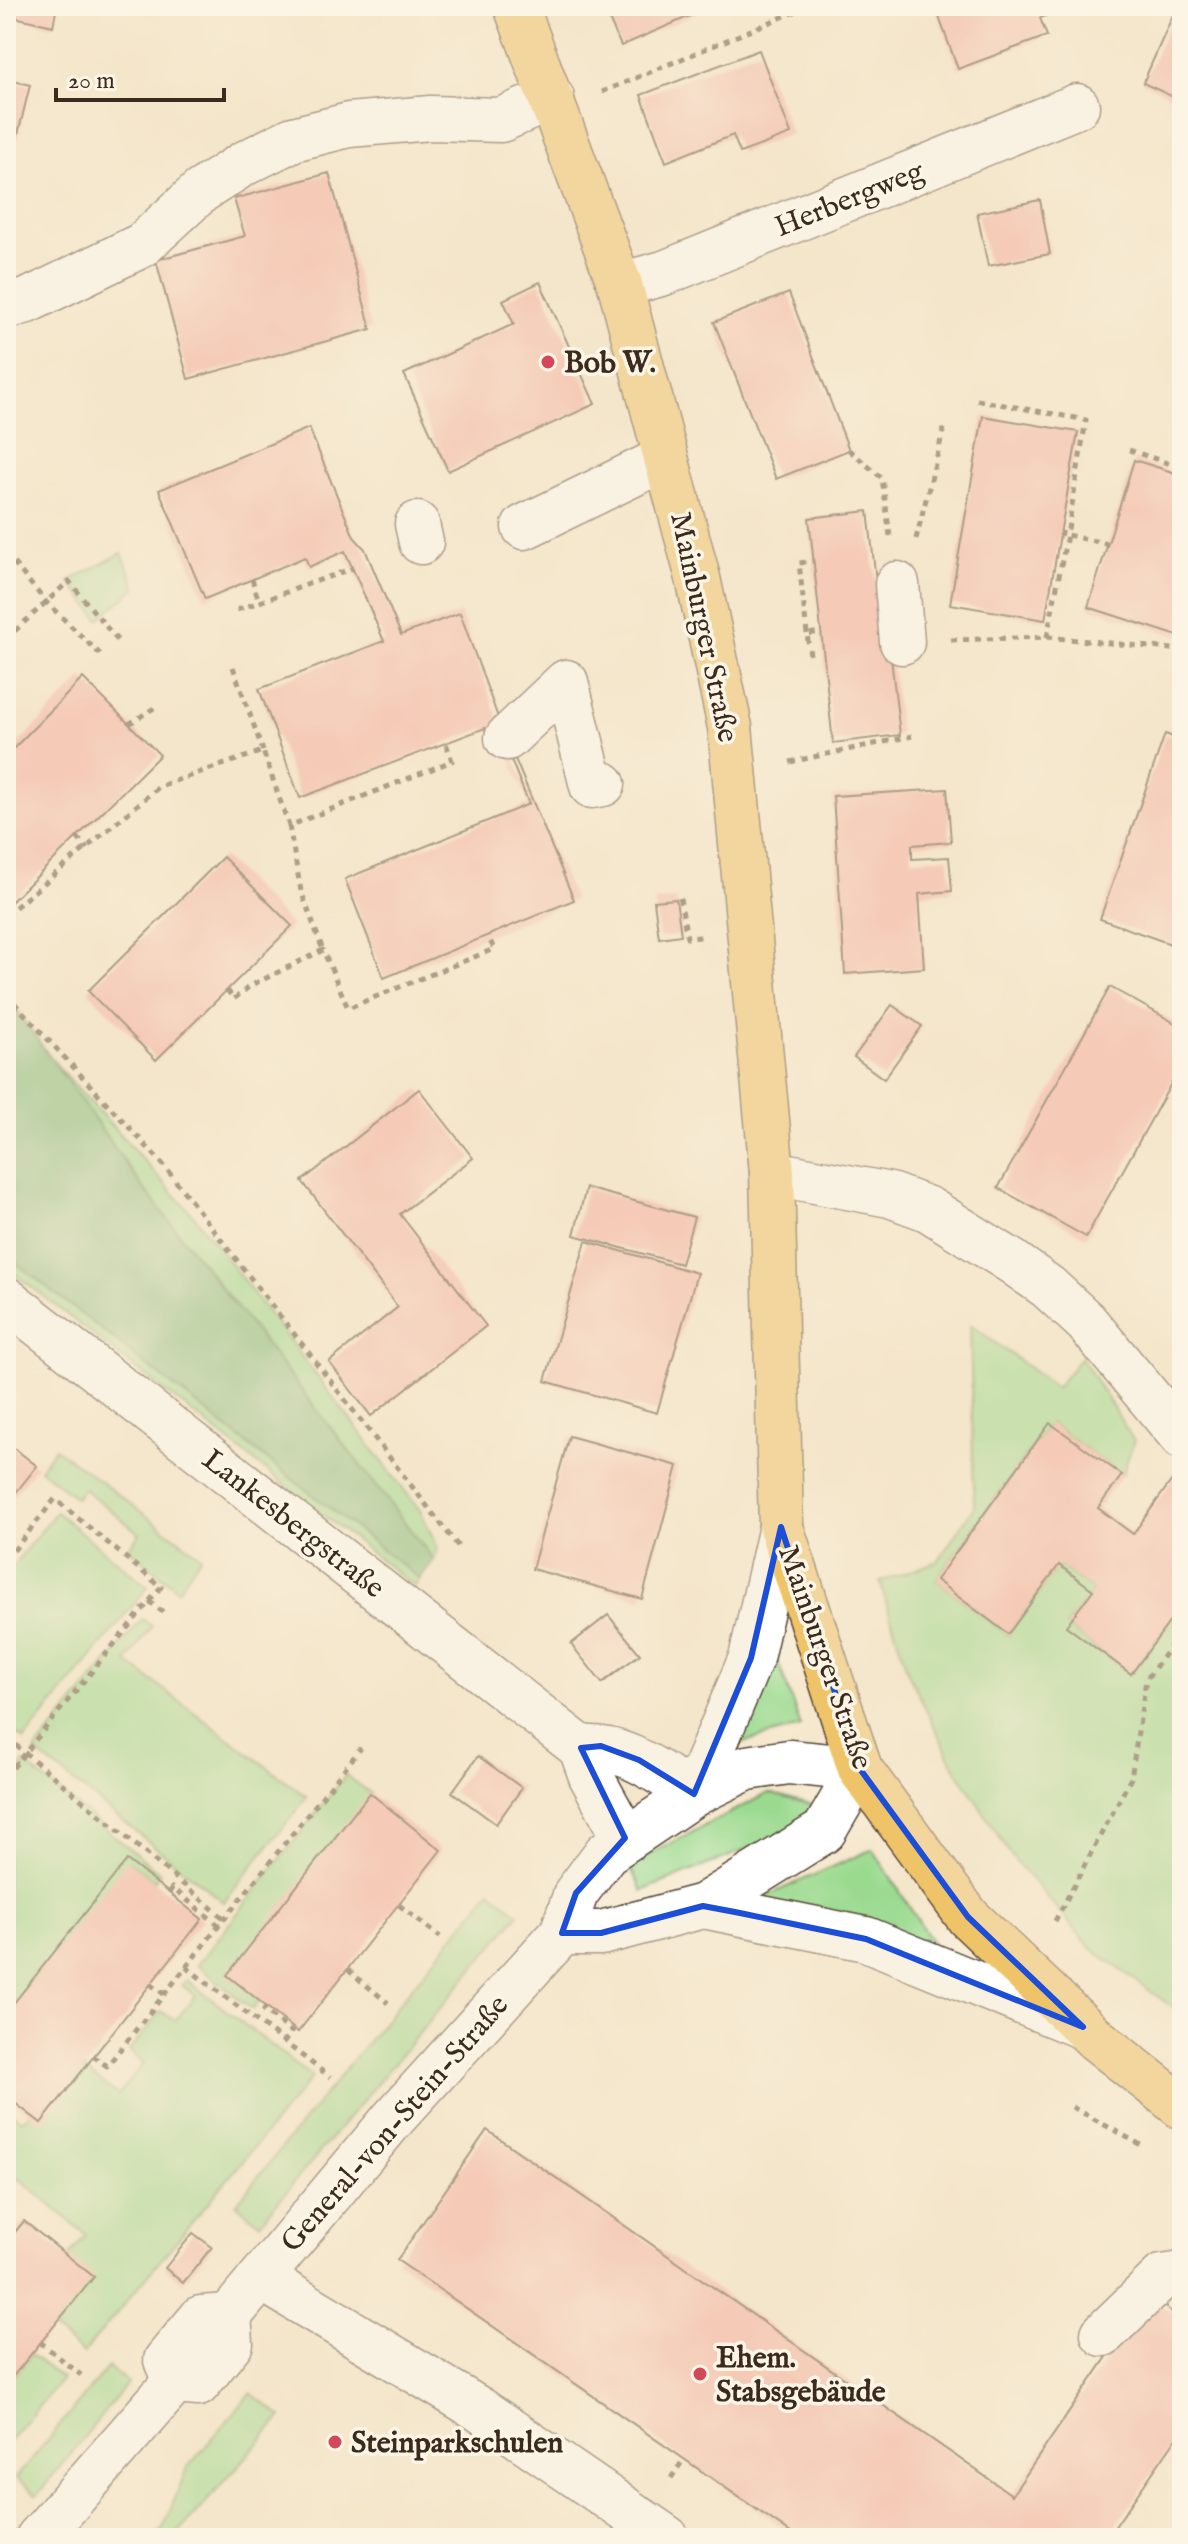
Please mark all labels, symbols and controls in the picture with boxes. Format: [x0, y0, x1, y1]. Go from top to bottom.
scale bar [56, 52, 224, 102]
text: 20 m [68, 66, 115, 97]
street label: Herbergweg [770, 153, 930, 247]
place label: Bob W. [564, 345, 656, 383]
marker: Bob W. [539, 353, 557, 371]
street label: Mainburger Straße [660, 509, 746, 746]
street label: Lankesbergstraße [194, 1441, 392, 1608]
street label: Mainburger Straße [768, 1541, 880, 1774]
street label: General-von-Stein-Straße [273, 1988, 518, 2261]
place label: Ehem. Stabsgebäude [716, 2340, 886, 2412]
marker: Ehem. Stabsgebäude [691, 2365, 709, 2383]
place label: Steinparkschulen [351, 2425, 563, 2463]
marker: Steinparkschulen [326, 2433, 344, 2451]

